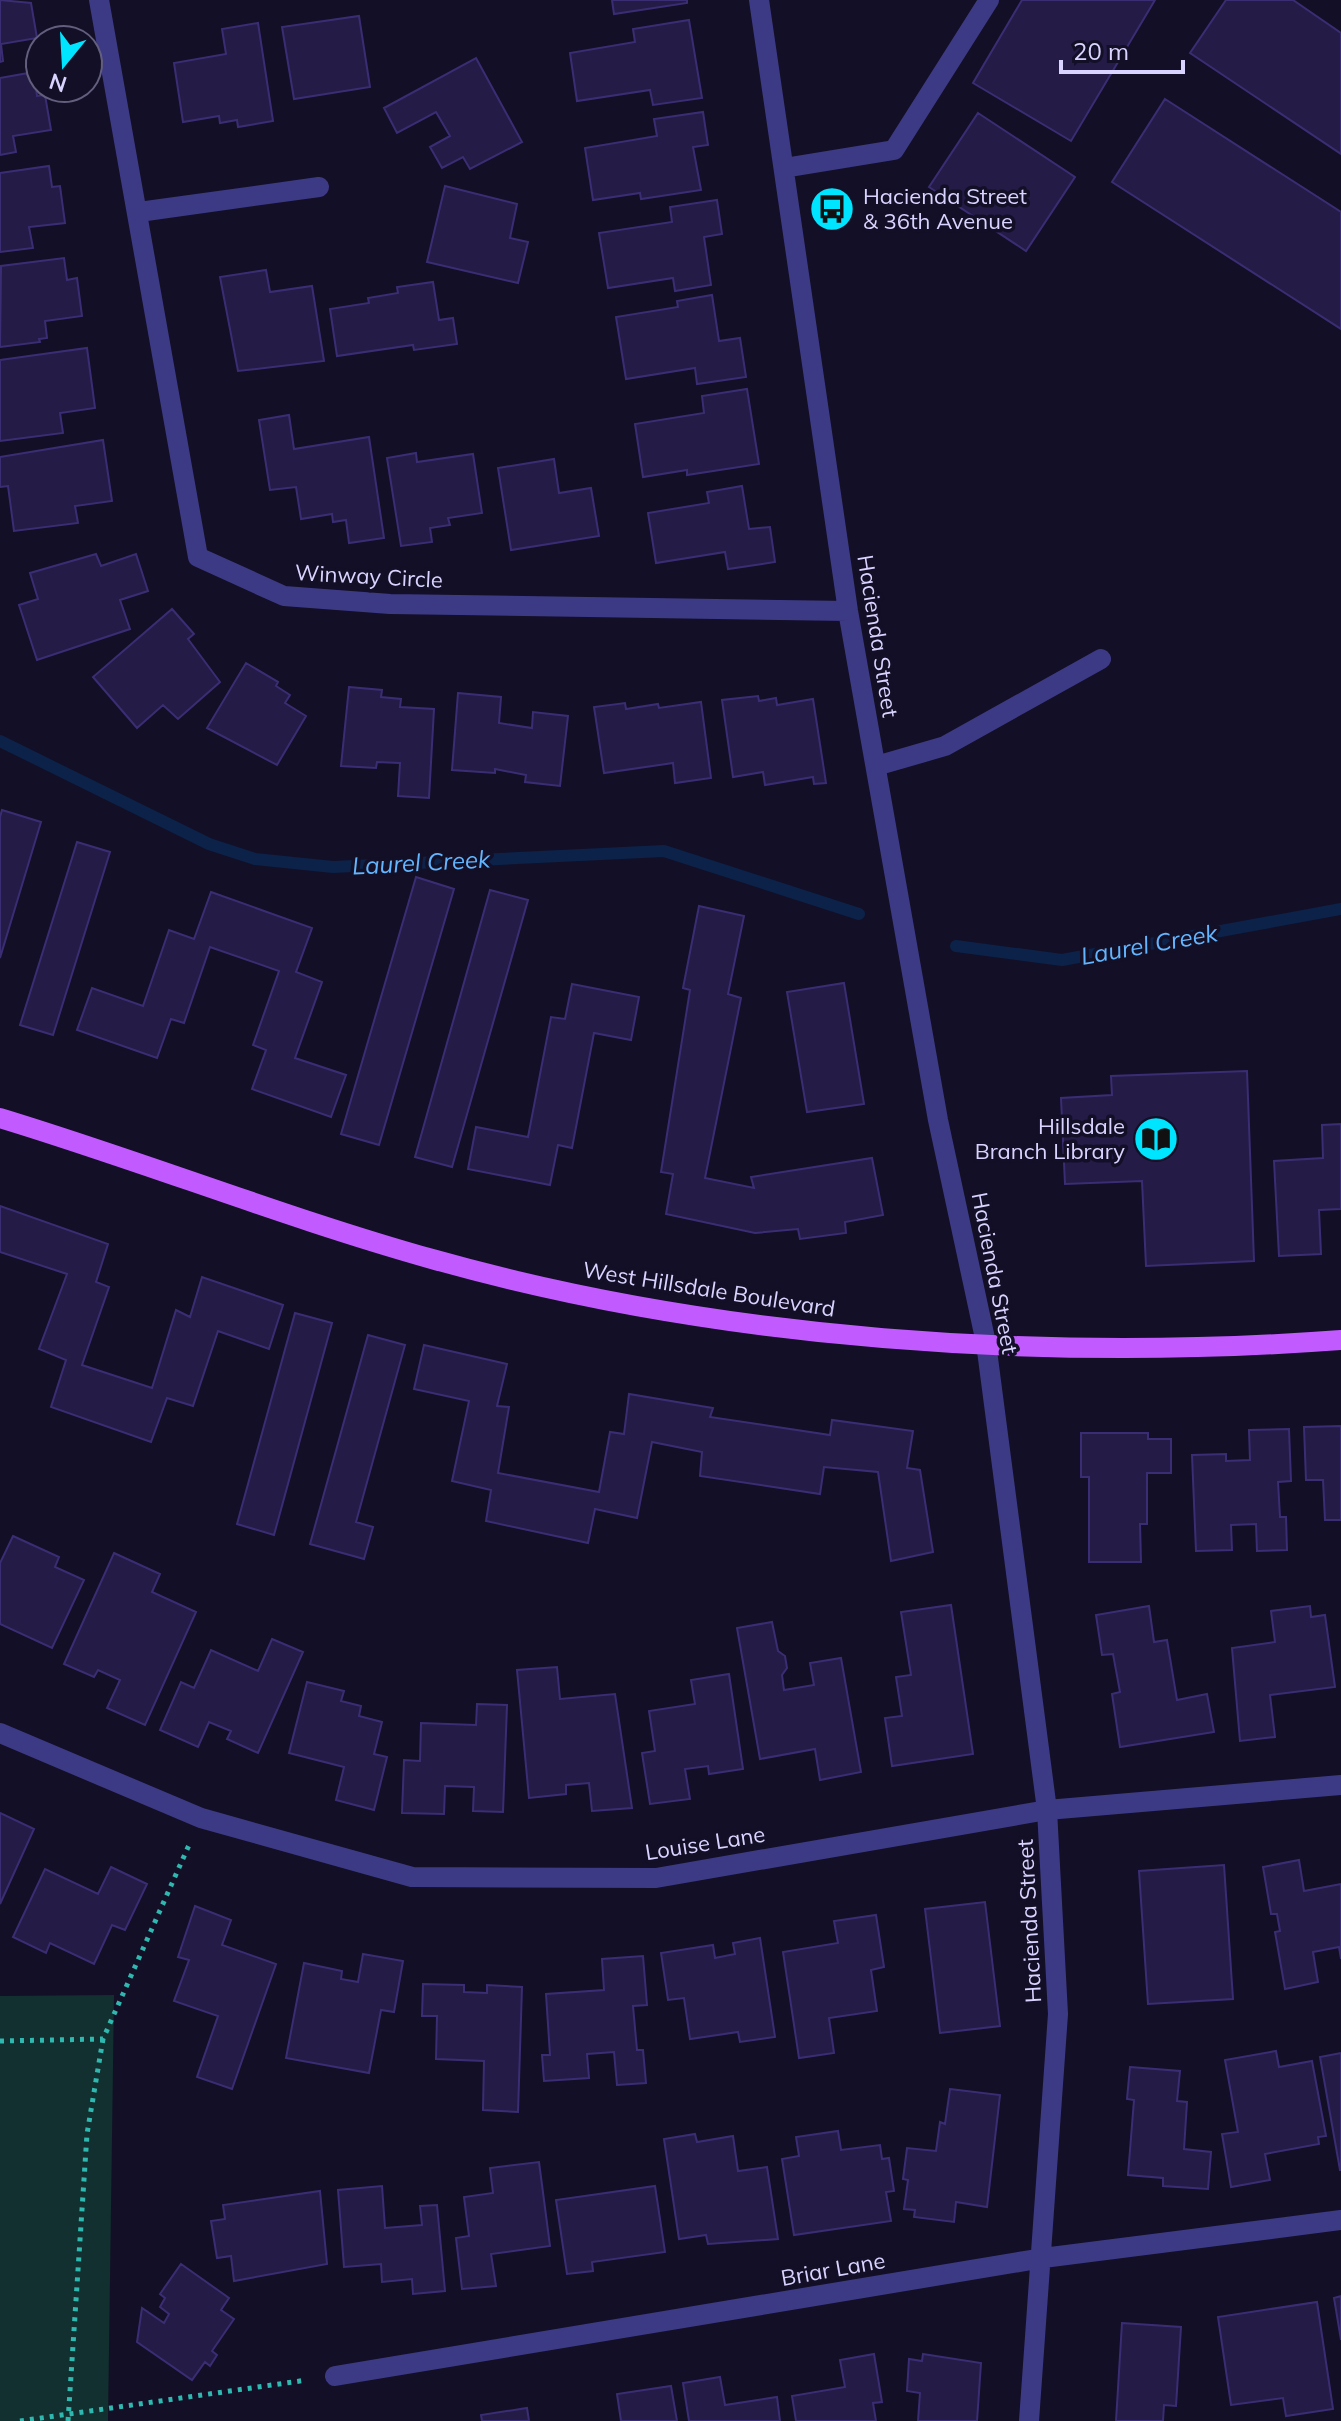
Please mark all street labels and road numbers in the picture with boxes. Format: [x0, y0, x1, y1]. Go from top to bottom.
street label: Hacienda Street [851, 553, 905, 719]
street label: Winway Circle [294, 558, 444, 594]
street label: Hacienda Street [966, 1190, 1024, 1356]
street label: West Hillsdale Boulevard [581, 1255, 837, 1323]
street label: Louise Lane [643, 1820, 767, 1866]
street label: Hacienda Street [1011, 1838, 1047, 2004]
street label: Briar Lane [779, 2246, 887, 2292]

